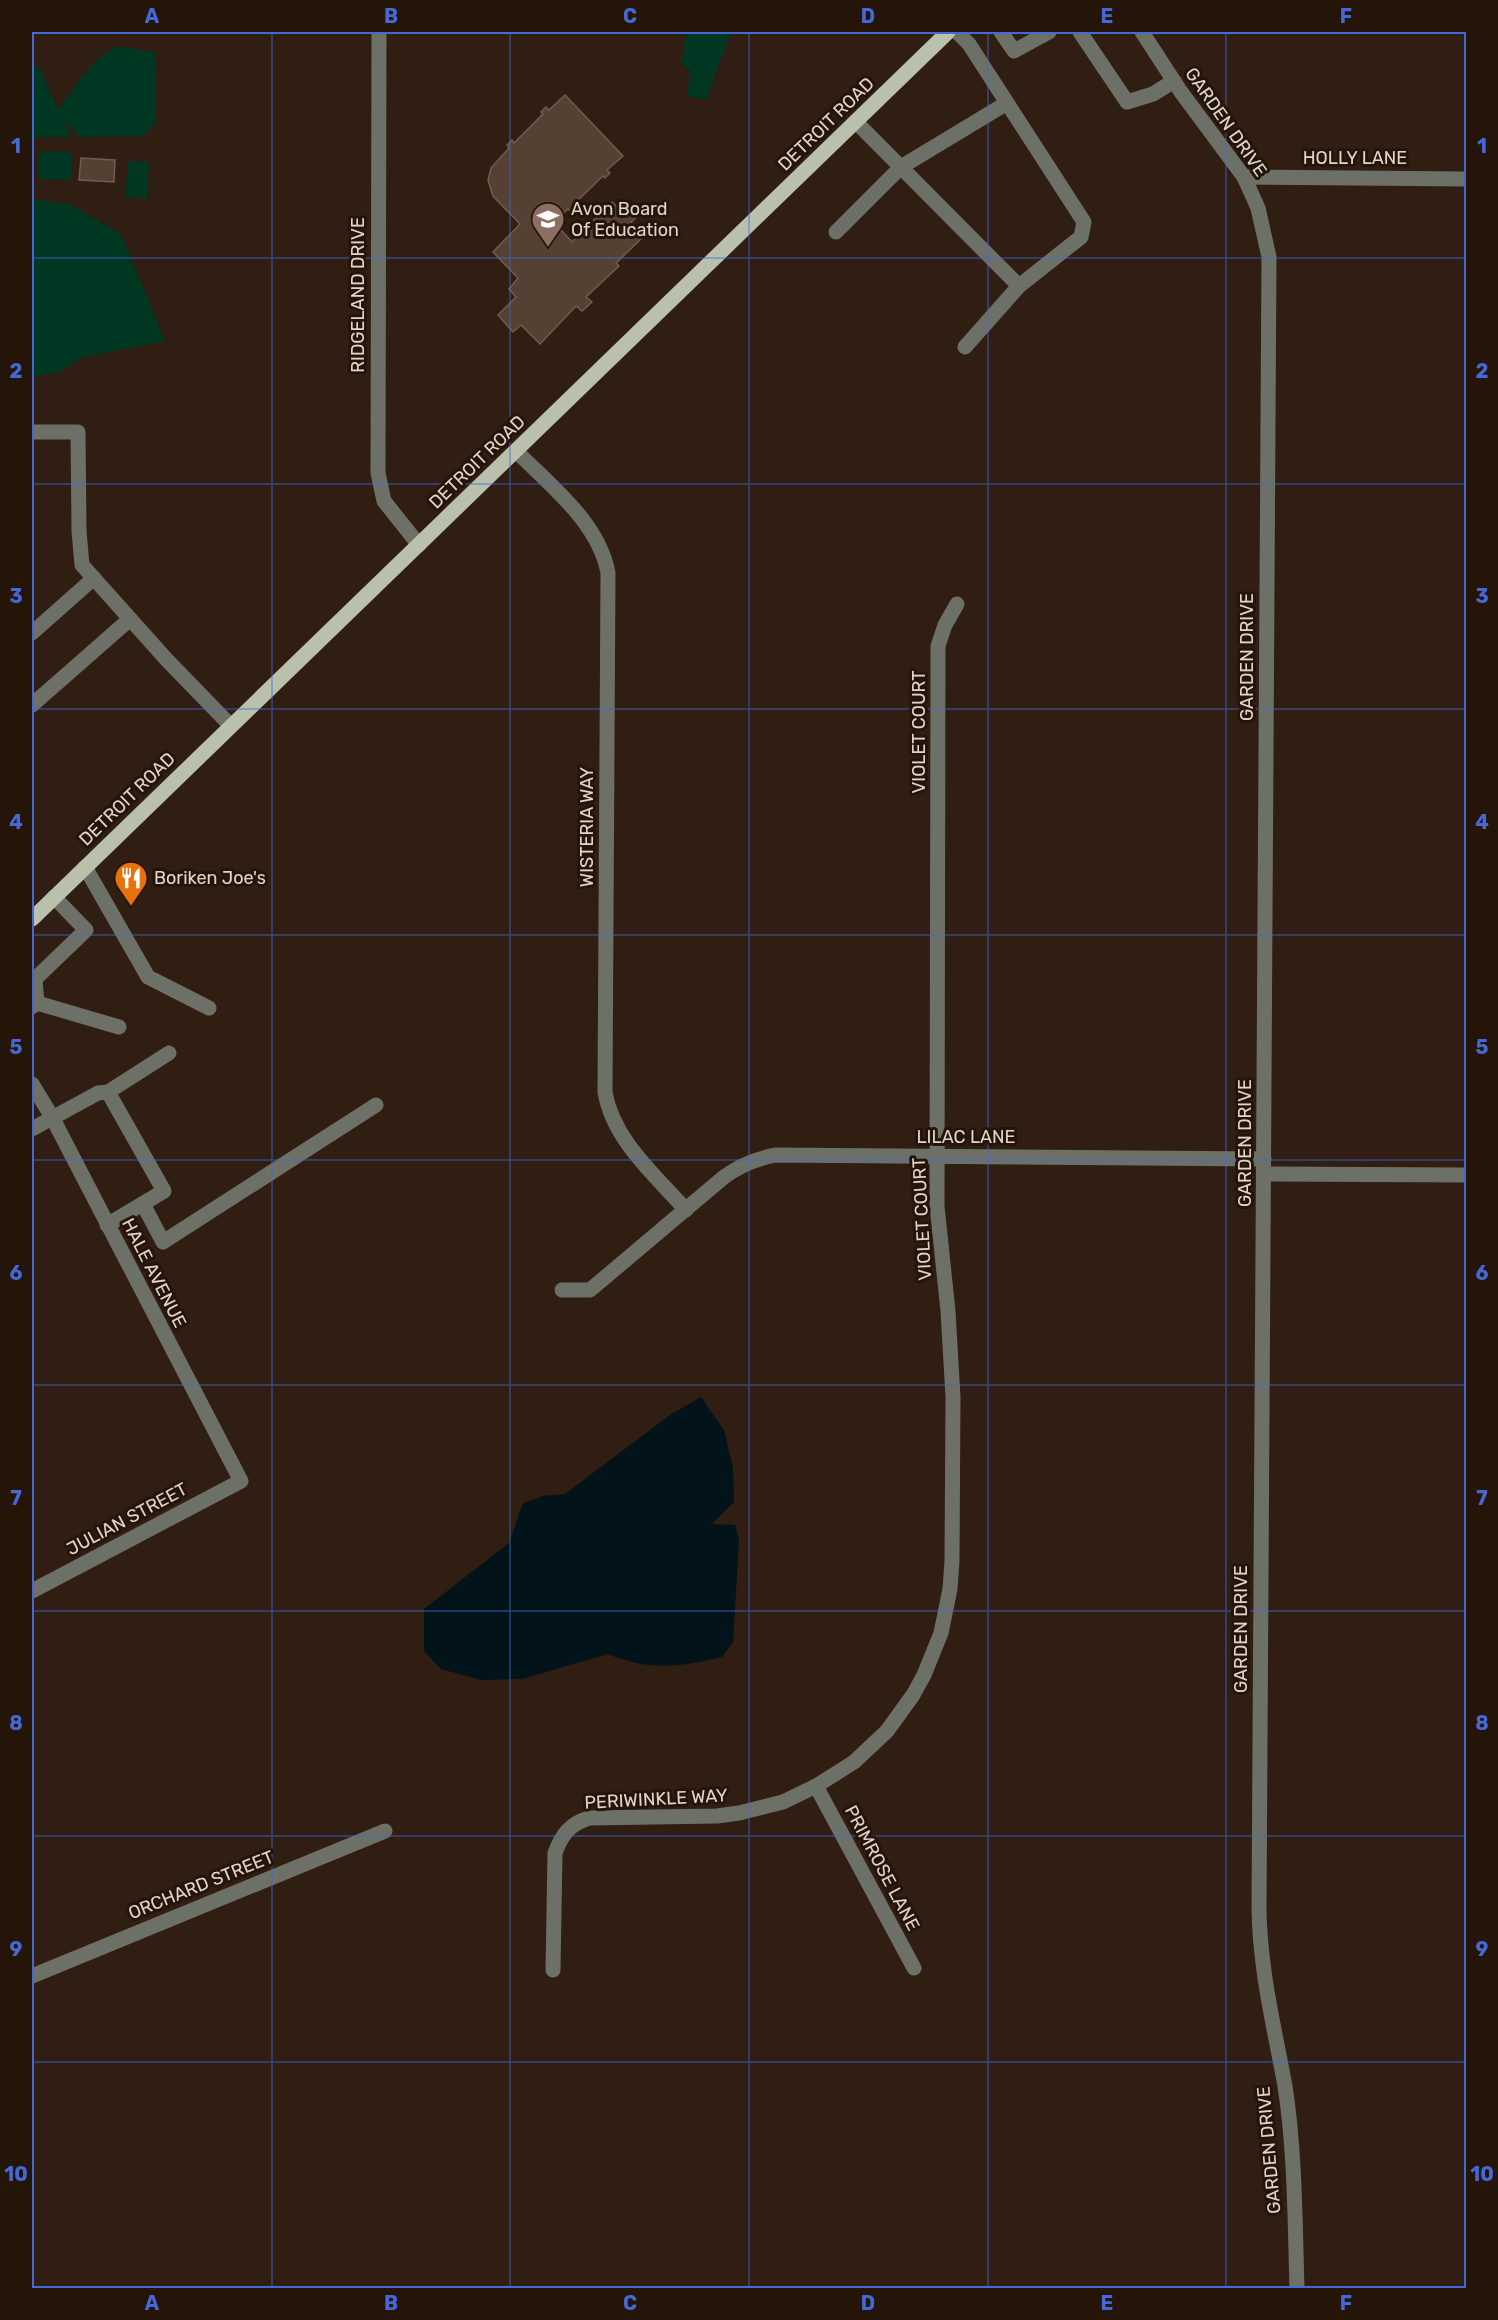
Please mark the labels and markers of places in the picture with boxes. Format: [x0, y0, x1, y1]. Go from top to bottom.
place label: Avon Board Of Education [571, 198, 679, 241]
school or university icon: Avon Board Of Education [530, 201, 566, 248]
restaurant icon: Boriken Joe's [113, 860, 149, 907]
place label: Boriken Joe's [154, 867, 266, 889]

